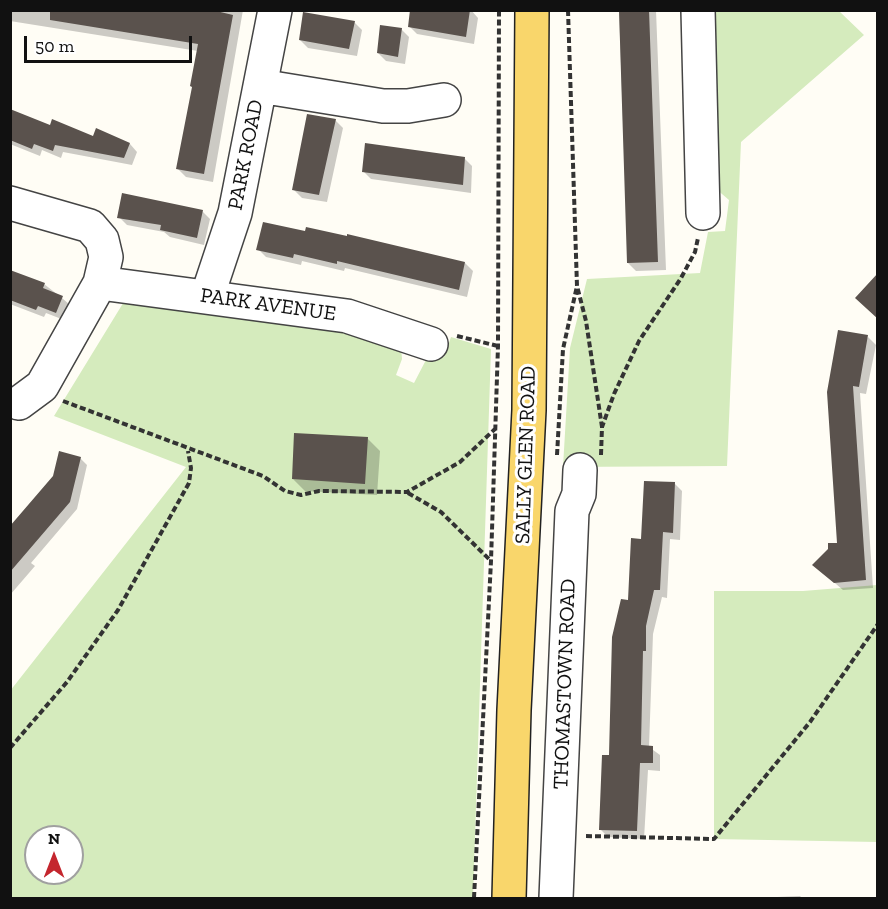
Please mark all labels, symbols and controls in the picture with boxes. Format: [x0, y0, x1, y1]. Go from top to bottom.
scale bar [27, 24, 195, 62]
text: 50 m [35, 35, 74, 57]
street label: PARK ROAD [223, 98, 269, 212]
street label: PARK AVENUE [198, 283, 338, 327]
street label: SALLY GLEN ROAD [510, 365, 542, 545]
street label: THOMASTOWN ROAD [549, 578, 581, 790]
north arrow [24, 825, 84, 885]
text: N [48, 829, 60, 848]

